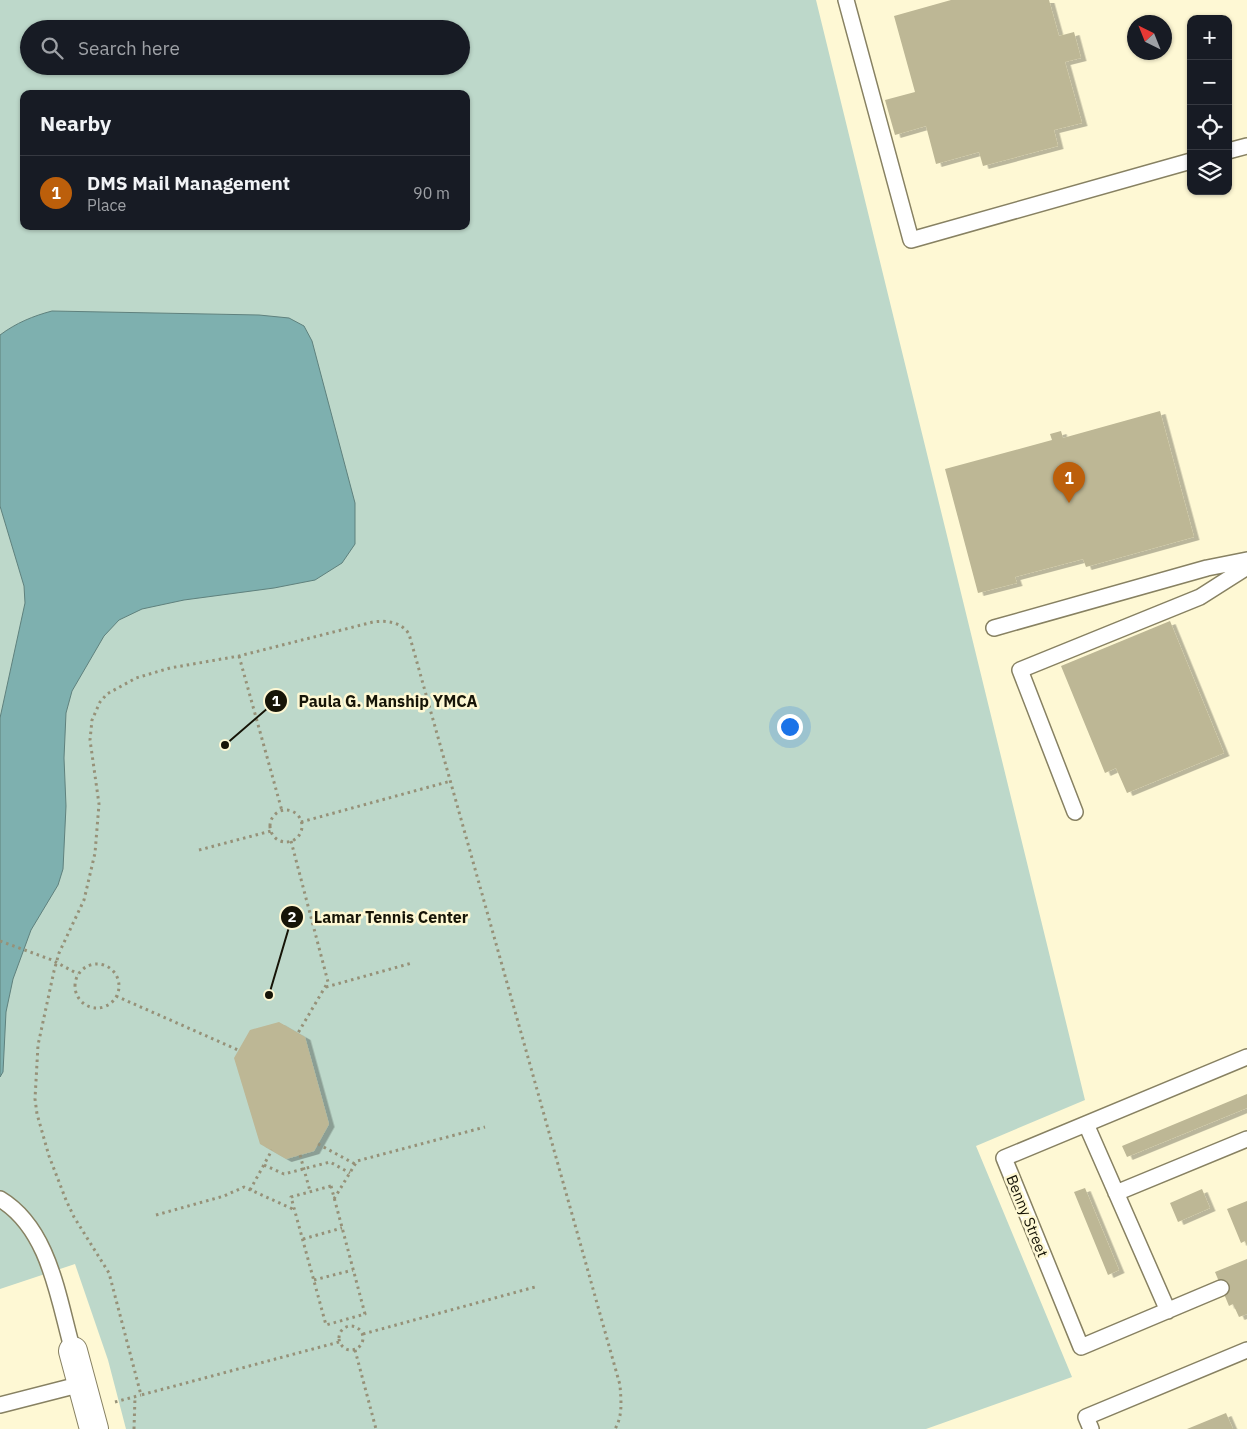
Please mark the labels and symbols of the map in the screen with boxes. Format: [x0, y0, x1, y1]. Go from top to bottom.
north arrow [1127, 15, 1172, 60]
pin: 1 [1053, 462, 1085, 503]
callout: Paula G. Manship YMCA [264, 686, 488, 717]
text: 1 [271, 691, 281, 710]
text: Paula G. Manship YMCA [298, 691, 478, 711]
your location [777, 714, 803, 740]
callout: Lamar Tennis Center [279, 902, 479, 933]
text: 2 [287, 907, 297, 926]
text: Lamar Tennis Center [314, 907, 469, 927]
street label: Benny Street [1002, 1172, 1053, 1260]

